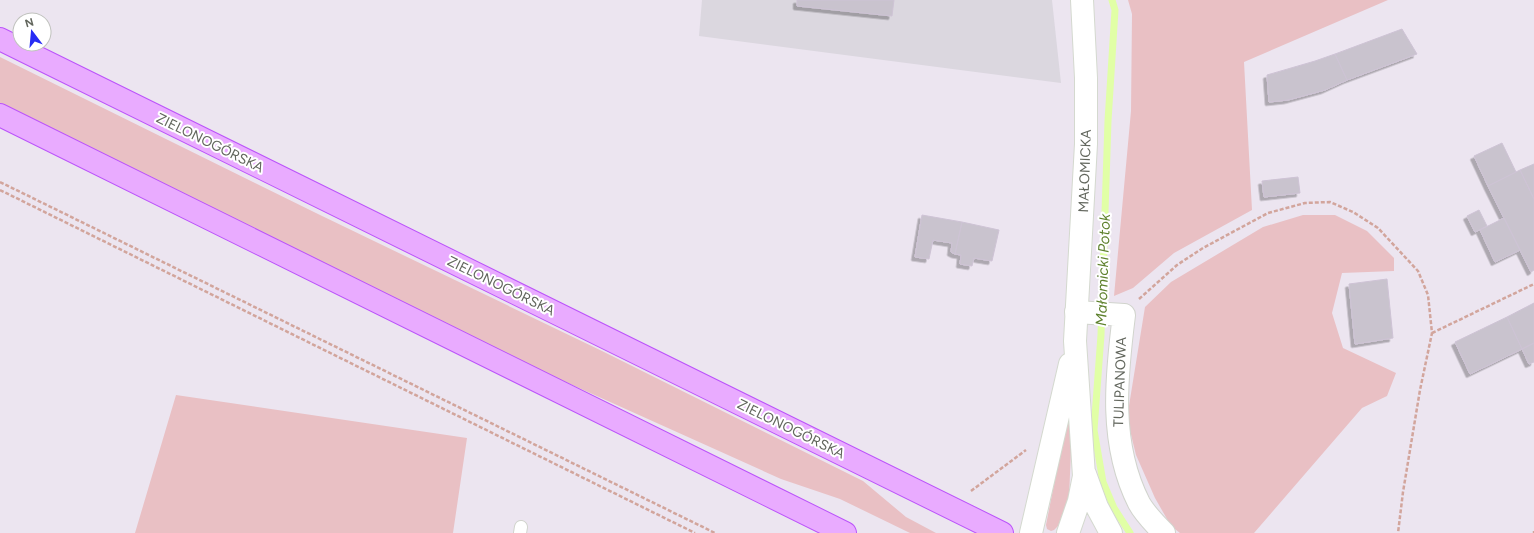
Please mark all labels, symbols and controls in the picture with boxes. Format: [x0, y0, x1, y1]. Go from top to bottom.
north arrow [12, 12, 52, 52]
text: N [23, 15, 35, 30]
street label: ZIELONOGÓRSKA [153, 110, 267, 177]
street label: MAŁOMICKA [1075, 129, 1095, 213]
water label: Małomicki Potok [1092, 213, 1114, 326]
street label: ZIELONOGÓRSKA [444, 253, 558, 320]
street label: TULIPANOWA [1110, 336, 1130, 427]
street label: ZIELONOGÓRSKA [734, 396, 848, 463]

